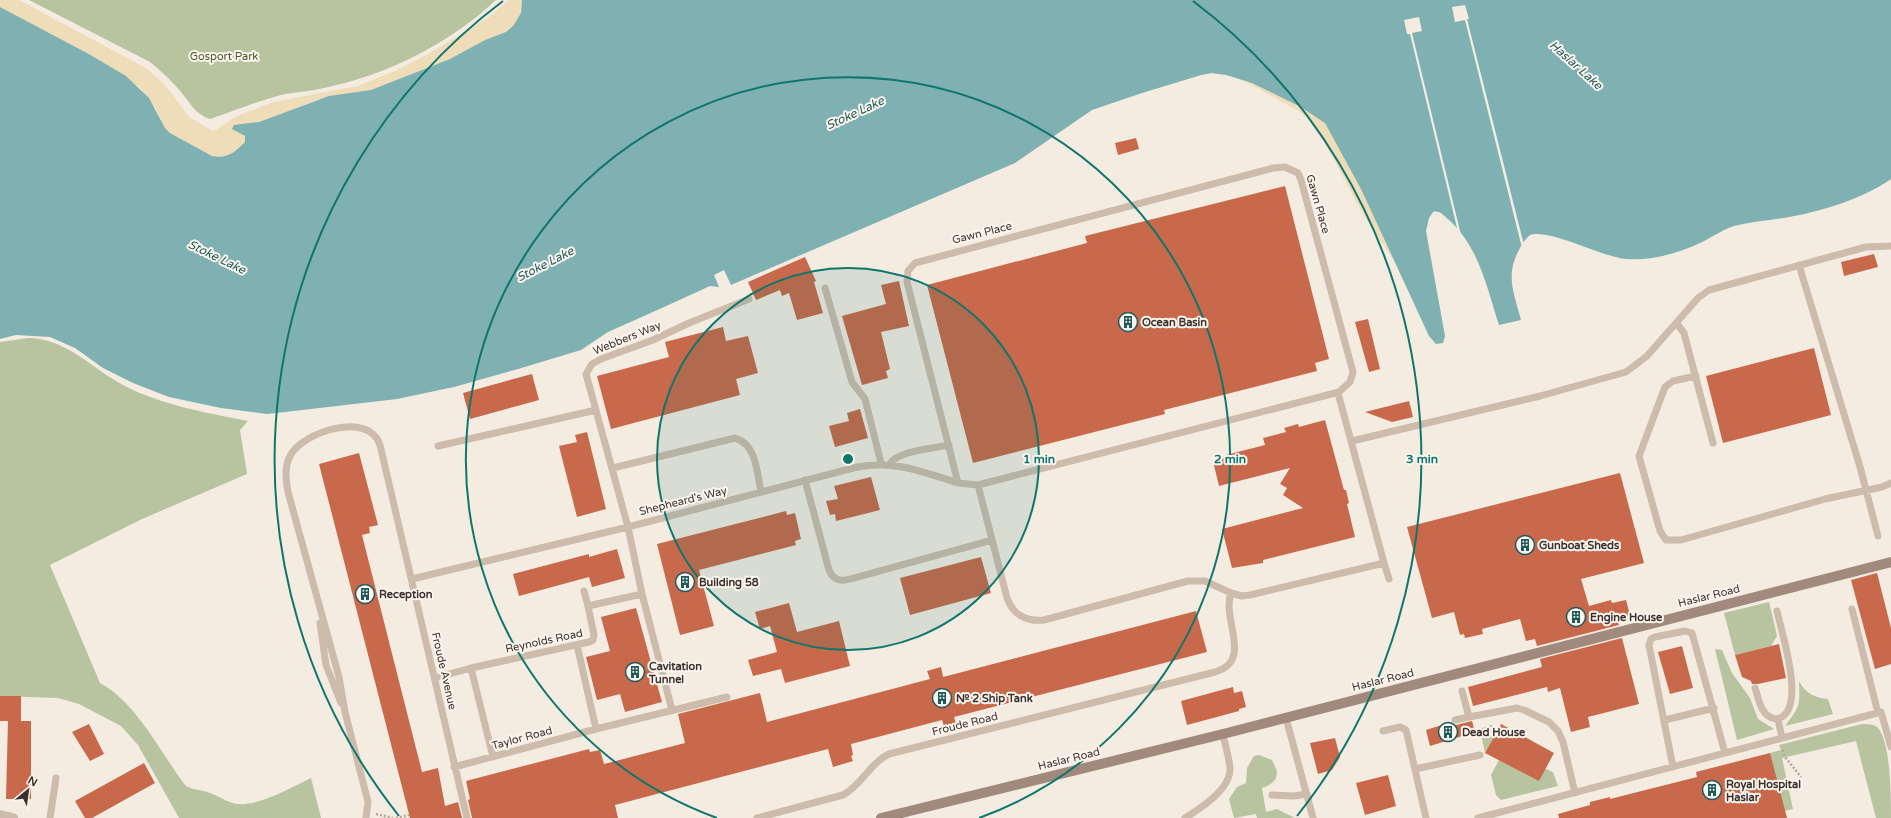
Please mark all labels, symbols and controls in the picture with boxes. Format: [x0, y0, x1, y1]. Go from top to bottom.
water label: Haslar Lake [1547, 38, 1606, 93]
park label: Gosport Park [190, 50, 258, 63]
water label: Stoke Lake [824, 93, 887, 132]
street label: Gawn Place [1303, 173, 1333, 235]
street label: Gawn Place [951, 219, 1013, 247]
water label: Stoke Lake [186, 237, 249, 277]
water label: Stoke Lake [514, 243, 577, 284]
building icon: Ocean Basin [1117, 311, 1139, 333]
place label: Ocean Basin [1142, 316, 1207, 329]
street label: Webbers Way [591, 318, 663, 358]
centre of rings [841, 452, 855, 466]
text: 1 min [1023, 452, 1055, 466]
text: 2 min [1214, 452, 1246, 466]
text: 3 min [1406, 452, 1438, 466]
street label: Shepheard's Way [638, 484, 728, 518]
building icon: Gunboat Sheds [1514, 534, 1536, 556]
place label: Gunboat Sheds [1539, 539, 1620, 552]
building icon: Building 58 [674, 571, 696, 593]
place label: Building 58 [699, 576, 759, 590]
street label: Haslar Road [1677, 582, 1741, 610]
building icon: Reception [354, 583, 376, 605]
place label: Reception [379, 588, 433, 602]
building icon: Engine House [1565, 606, 1587, 628]
place label: Engine House [1590, 611, 1663, 625]
street label: Reynolds Road [504, 626, 584, 656]
street label: Froude Avenue [429, 631, 459, 711]
place label: Cavitation Tunnel [648, 660, 702, 686]
building icon: Cavitation Tunnel [624, 661, 646, 683]
street label: Haslar Road [1351, 666, 1415, 694]
building icon: № 2 Ship Tank [931, 687, 953, 709]
place label: № 2 Ship Tank [956, 692, 1033, 706]
street label: Froude Road [931, 710, 999, 738]
building icon: Dead House [1437, 721, 1459, 743]
street label: Taylor Road [490, 724, 554, 752]
place label: Dead House [1462, 726, 1526, 739]
street label: Haslar Road [1037, 745, 1101, 773]
north arrow [8, 770, 48, 810]
text: N [26, 774, 40, 790]
place label: Royal Hospital Haslar [1726, 778, 1801, 804]
building icon: Royal Hospital Haslar [1701, 779, 1723, 801]

